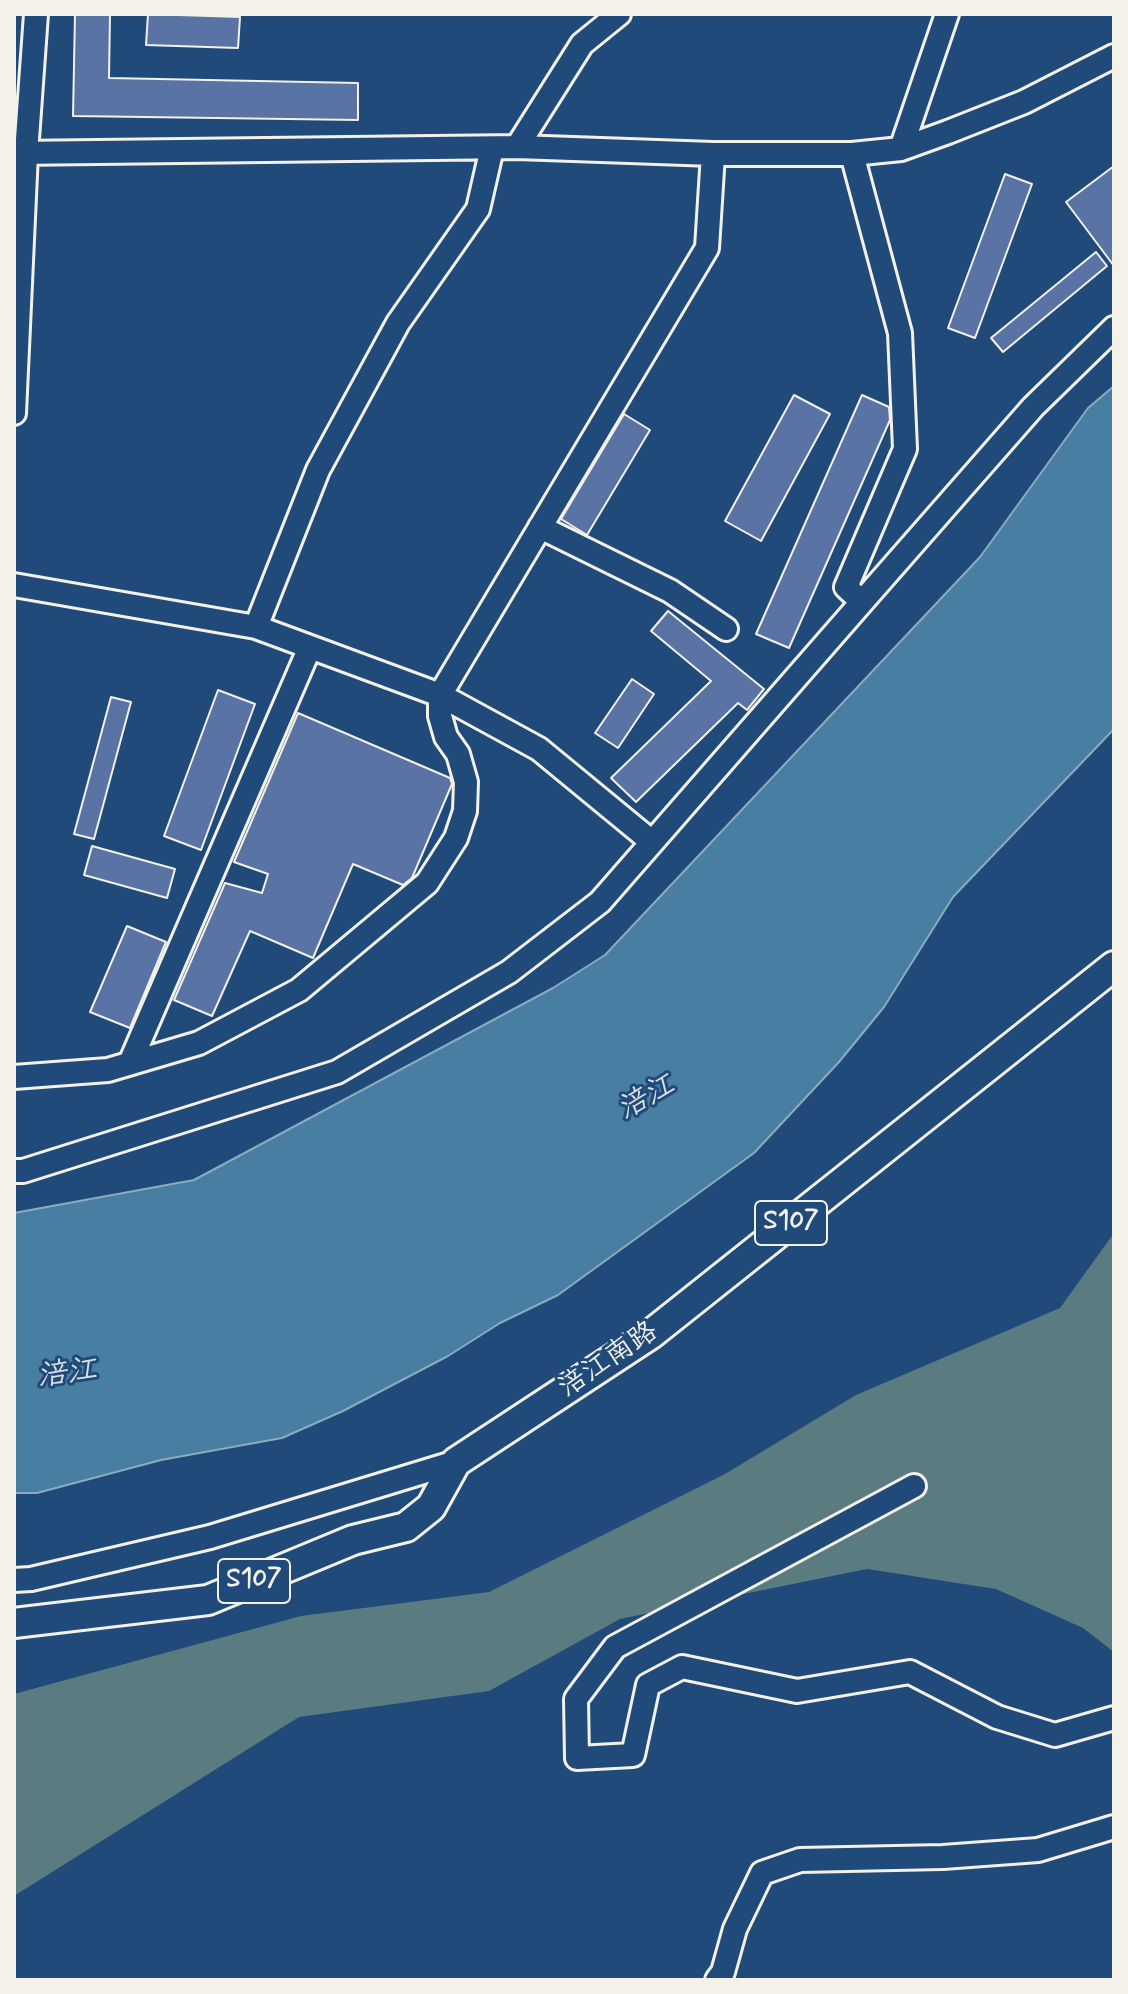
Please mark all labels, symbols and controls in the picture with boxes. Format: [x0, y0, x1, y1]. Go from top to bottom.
water label: 涪江 [612, 1069, 682, 1129]
road number: S107 [755, 1201, 827, 1245]
street label: 涪江南路 [553, 1316, 665, 1406]
water label: 涪江 [35, 1353, 99, 1397]
road number: S107 [218, 1559, 290, 1603]

